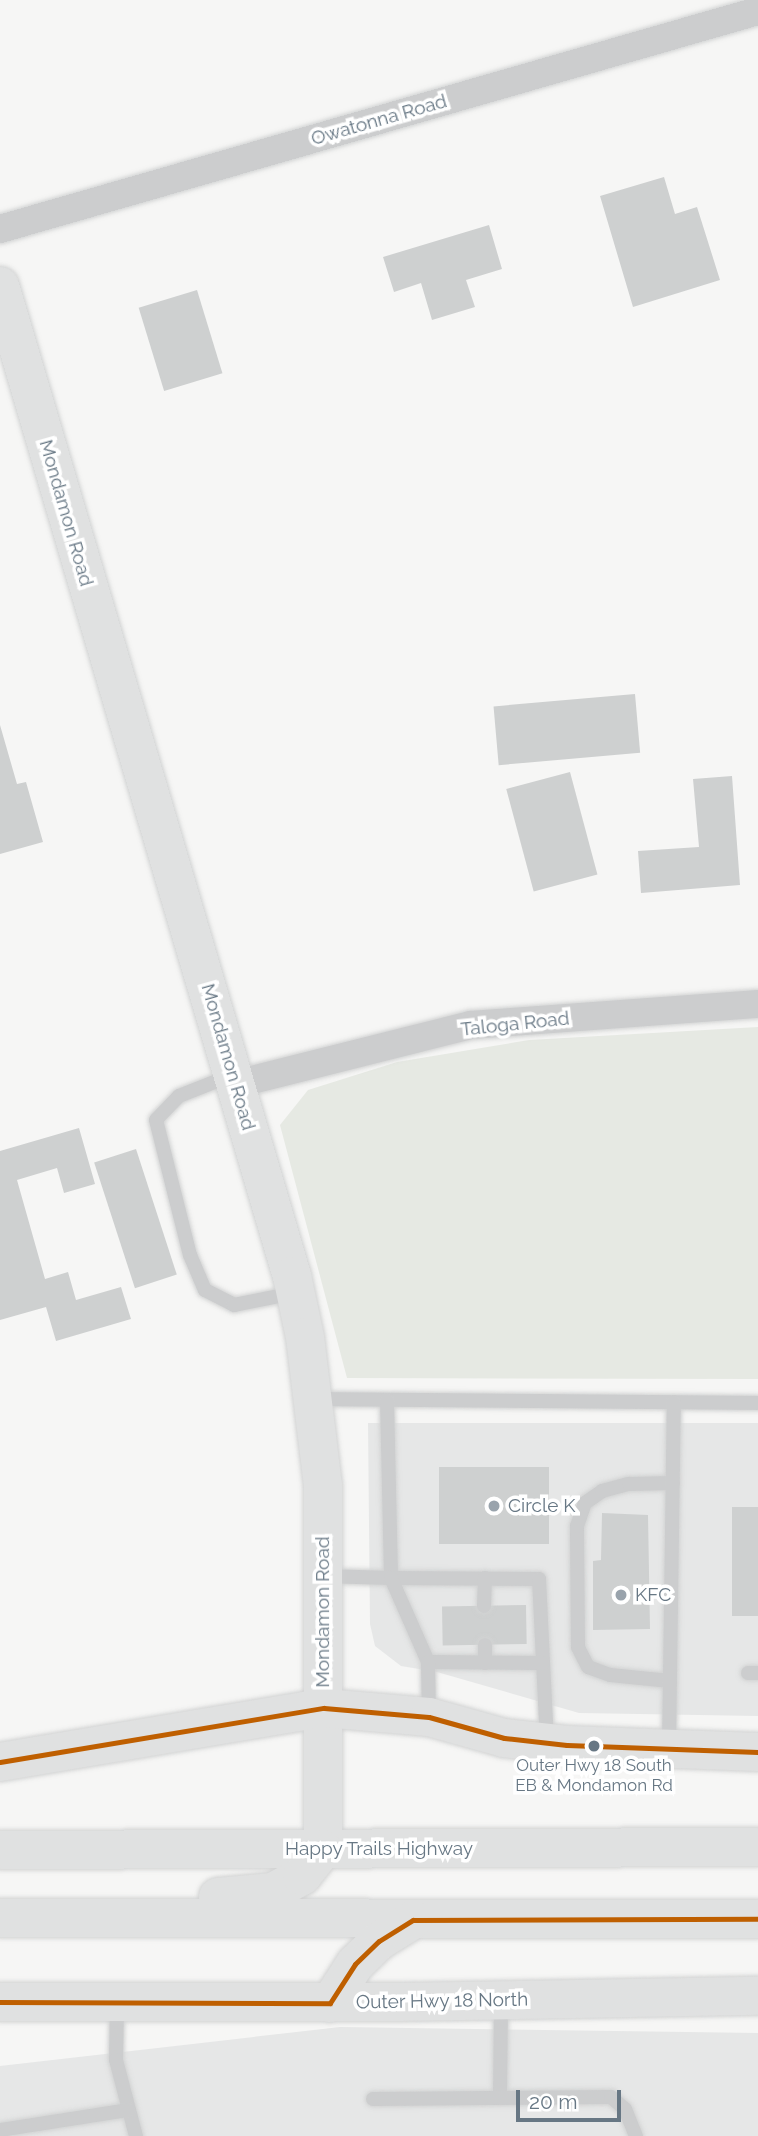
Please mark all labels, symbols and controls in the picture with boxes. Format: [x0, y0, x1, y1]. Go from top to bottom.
street label: Owatonna Road [308, 90, 450, 150]
street label: Mondamon Road [34, 437, 98, 589]
street label: Mondamon Road [196, 981, 260, 1133]
street label: Taloga Road [460, 1007, 570, 1041]
place label: Circle K [508, 1495, 575, 1517]
marker: Circle K [486, 1498, 502, 1514]
street label: Mondamon Road [312, 1536, 334, 1688]
place label: KFC [635, 1584, 671, 1606]
marker: KFC [613, 1587, 629, 1603]
marker: Outer Hwy 18 South EB & Mondamon Rd [587, 1739, 601, 1753]
place label: Outer Hwy 18 South EB & Mondamon Rd [515, 1756, 673, 1796]
street label: Happy Trails Highway [284, 1838, 474, 1860]
street label: Outer Hwy 18 North [355, 1988, 529, 2014]
scale bar [520, 2076, 625, 2120]
text: 20 m [529, 2089, 577, 2114]

